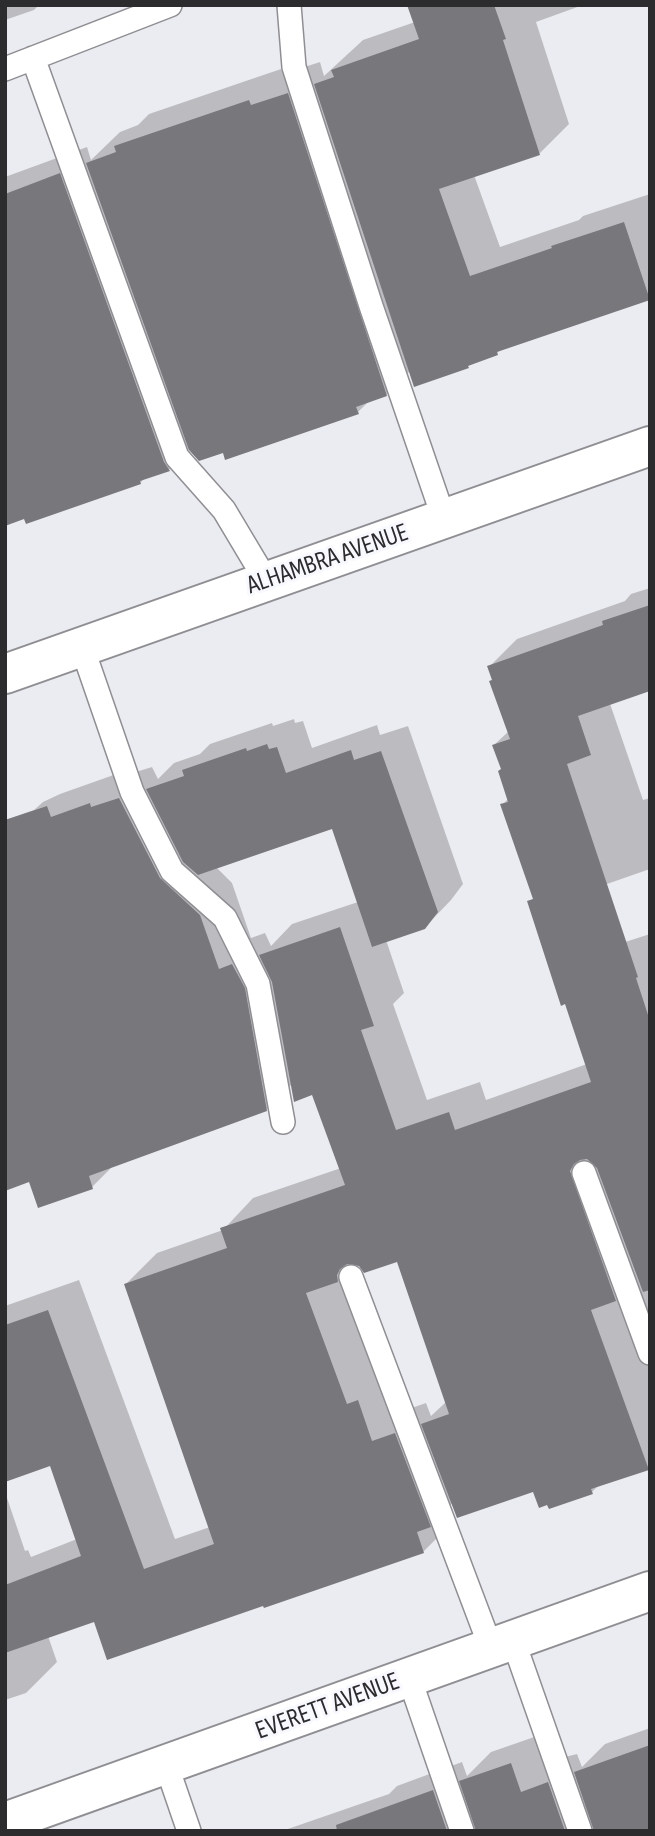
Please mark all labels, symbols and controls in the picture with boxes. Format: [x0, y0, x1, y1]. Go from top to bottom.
street label: ALHAMBRA AVENUE [243, 518, 413, 602]
street label: EVERETT AVENUE [252, 1667, 404, 1747]

